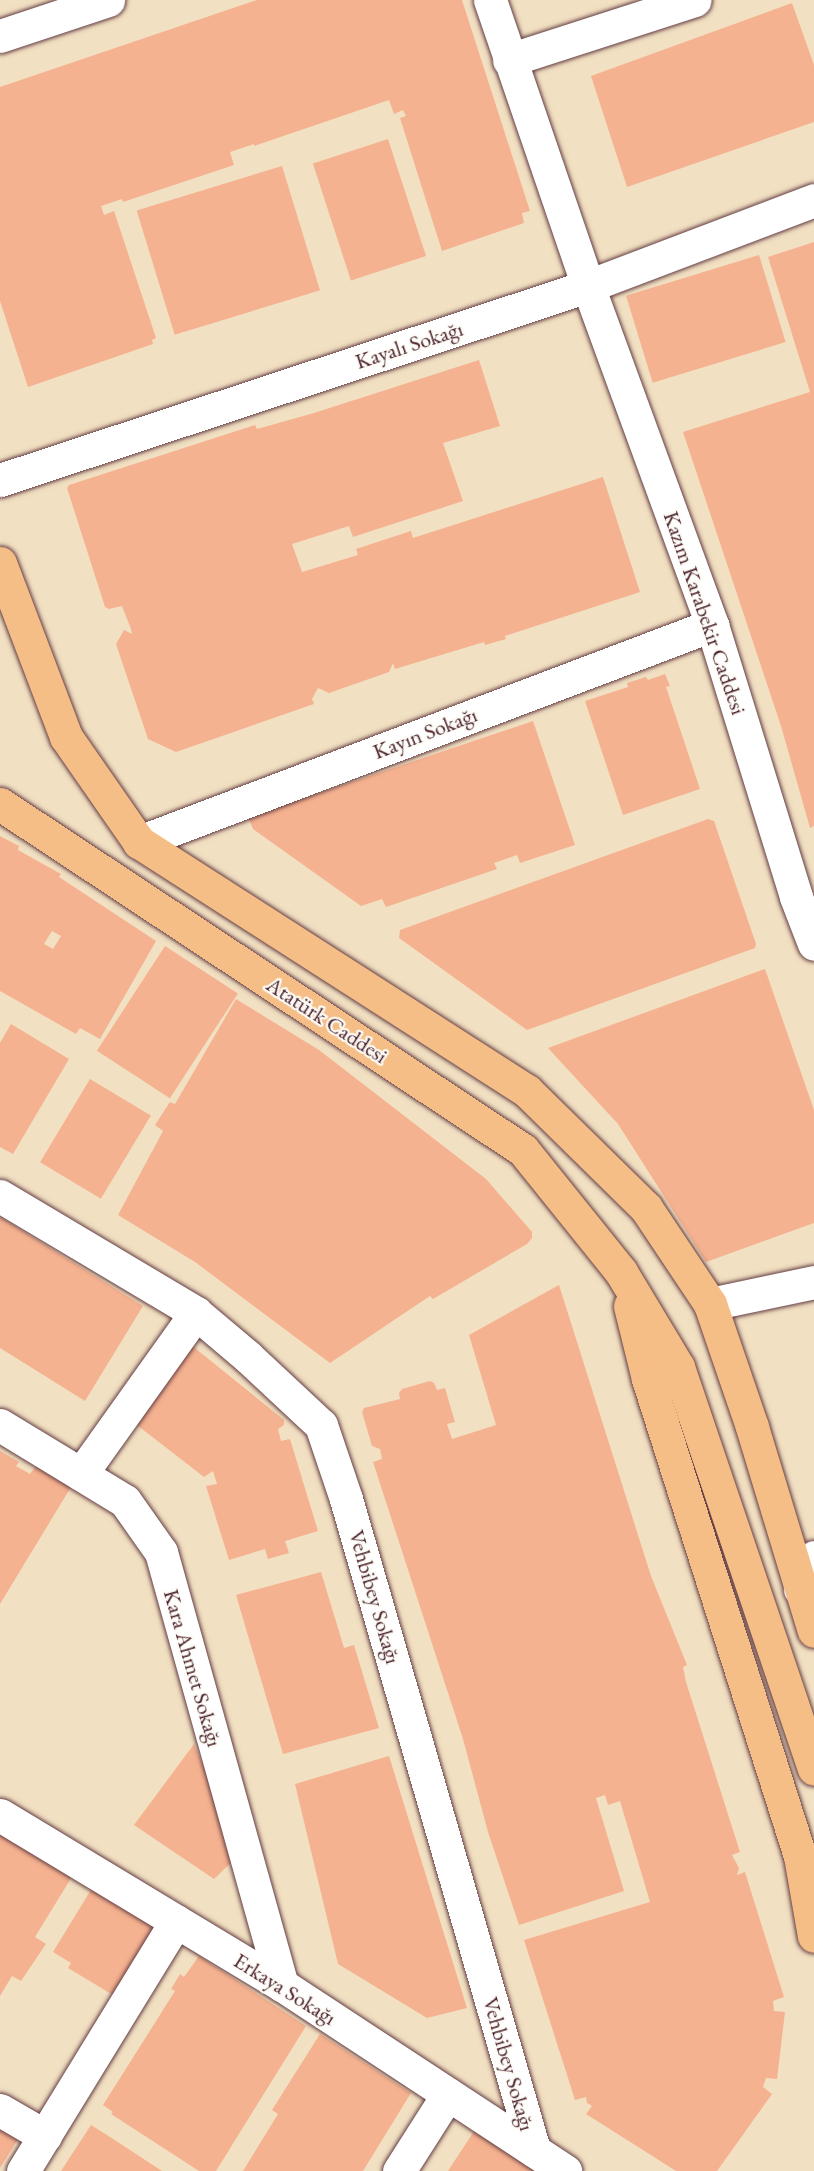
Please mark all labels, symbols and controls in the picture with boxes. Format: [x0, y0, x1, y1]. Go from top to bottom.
street label: Kayalı Sokağı [352, 315, 466, 375]
street label: Kazım Karabekir Caddesi [658, 508, 752, 718]
street label: Kayın Sokağı [369, 701, 481, 765]
street label: Atatürk Caddesi [261, 971, 393, 1069]
street label: Vehbibey Sokağı [343, 1527, 407, 1667]
street label: Kara Ahmet Sokağı [158, 1586, 228, 1750]
street label: Erkaya Sokağı [229, 1947, 341, 2031]
street label: Vehbibey Sokağı [477, 1994, 541, 2134]

